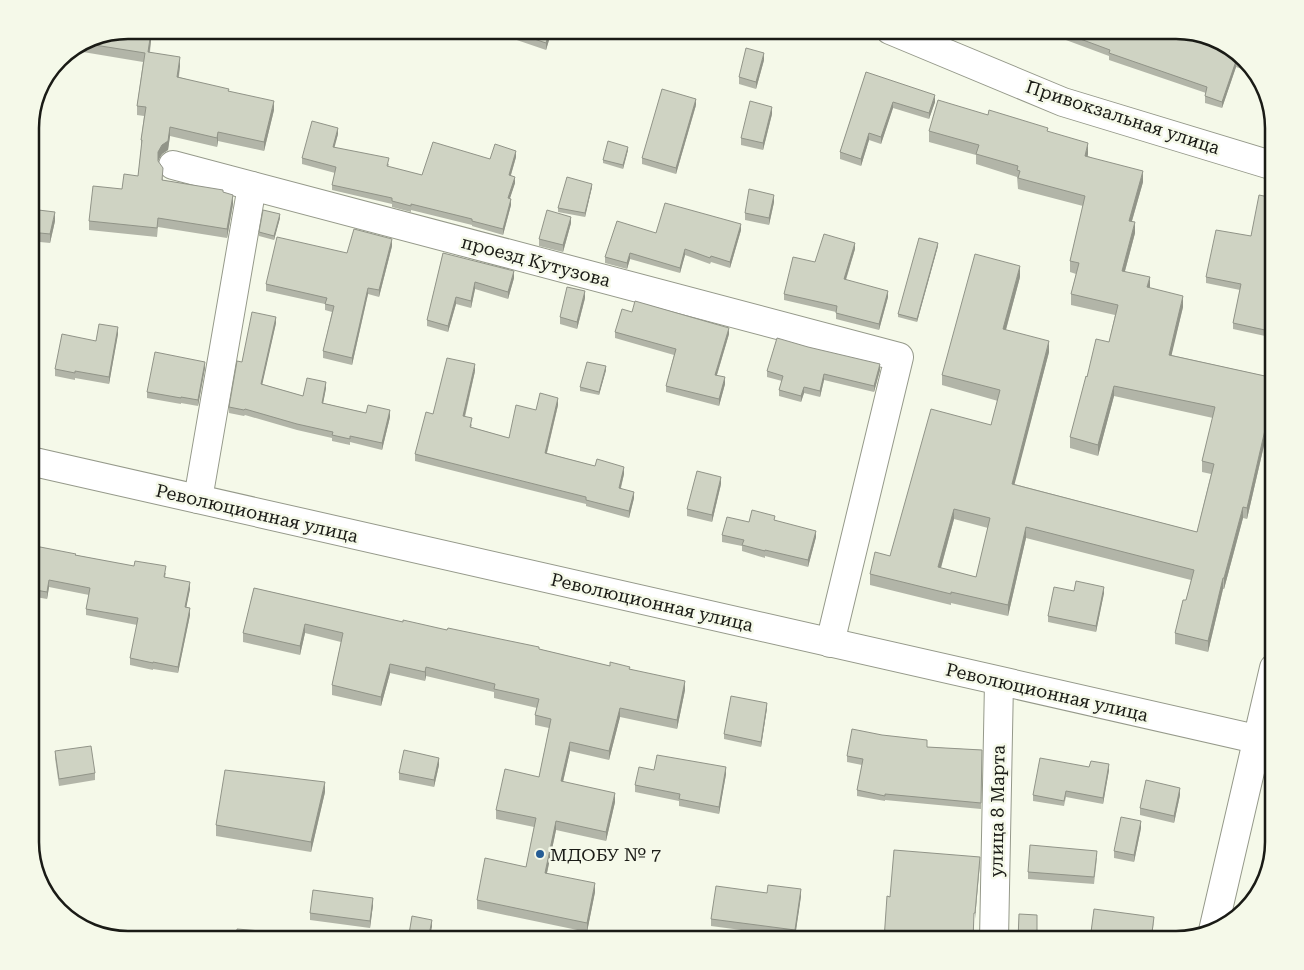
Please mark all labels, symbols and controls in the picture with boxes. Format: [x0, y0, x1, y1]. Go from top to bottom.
street label: Привокзальная улица [1023, 76, 1223, 158]
street label: проезд Кутузова [459, 231, 613, 291]
street label: Революционная улица [154, 479, 360, 547]
street label: Революционная улица [549, 568, 755, 636]
street label: Революционная улица [944, 658, 1150, 726]
street label: улица 8 Марта [985, 745, 1009, 877]
place label: МДОБУ № 7 [550, 844, 661, 865]
marker: МДОБУ № 7 [534, 848, 546, 860]

